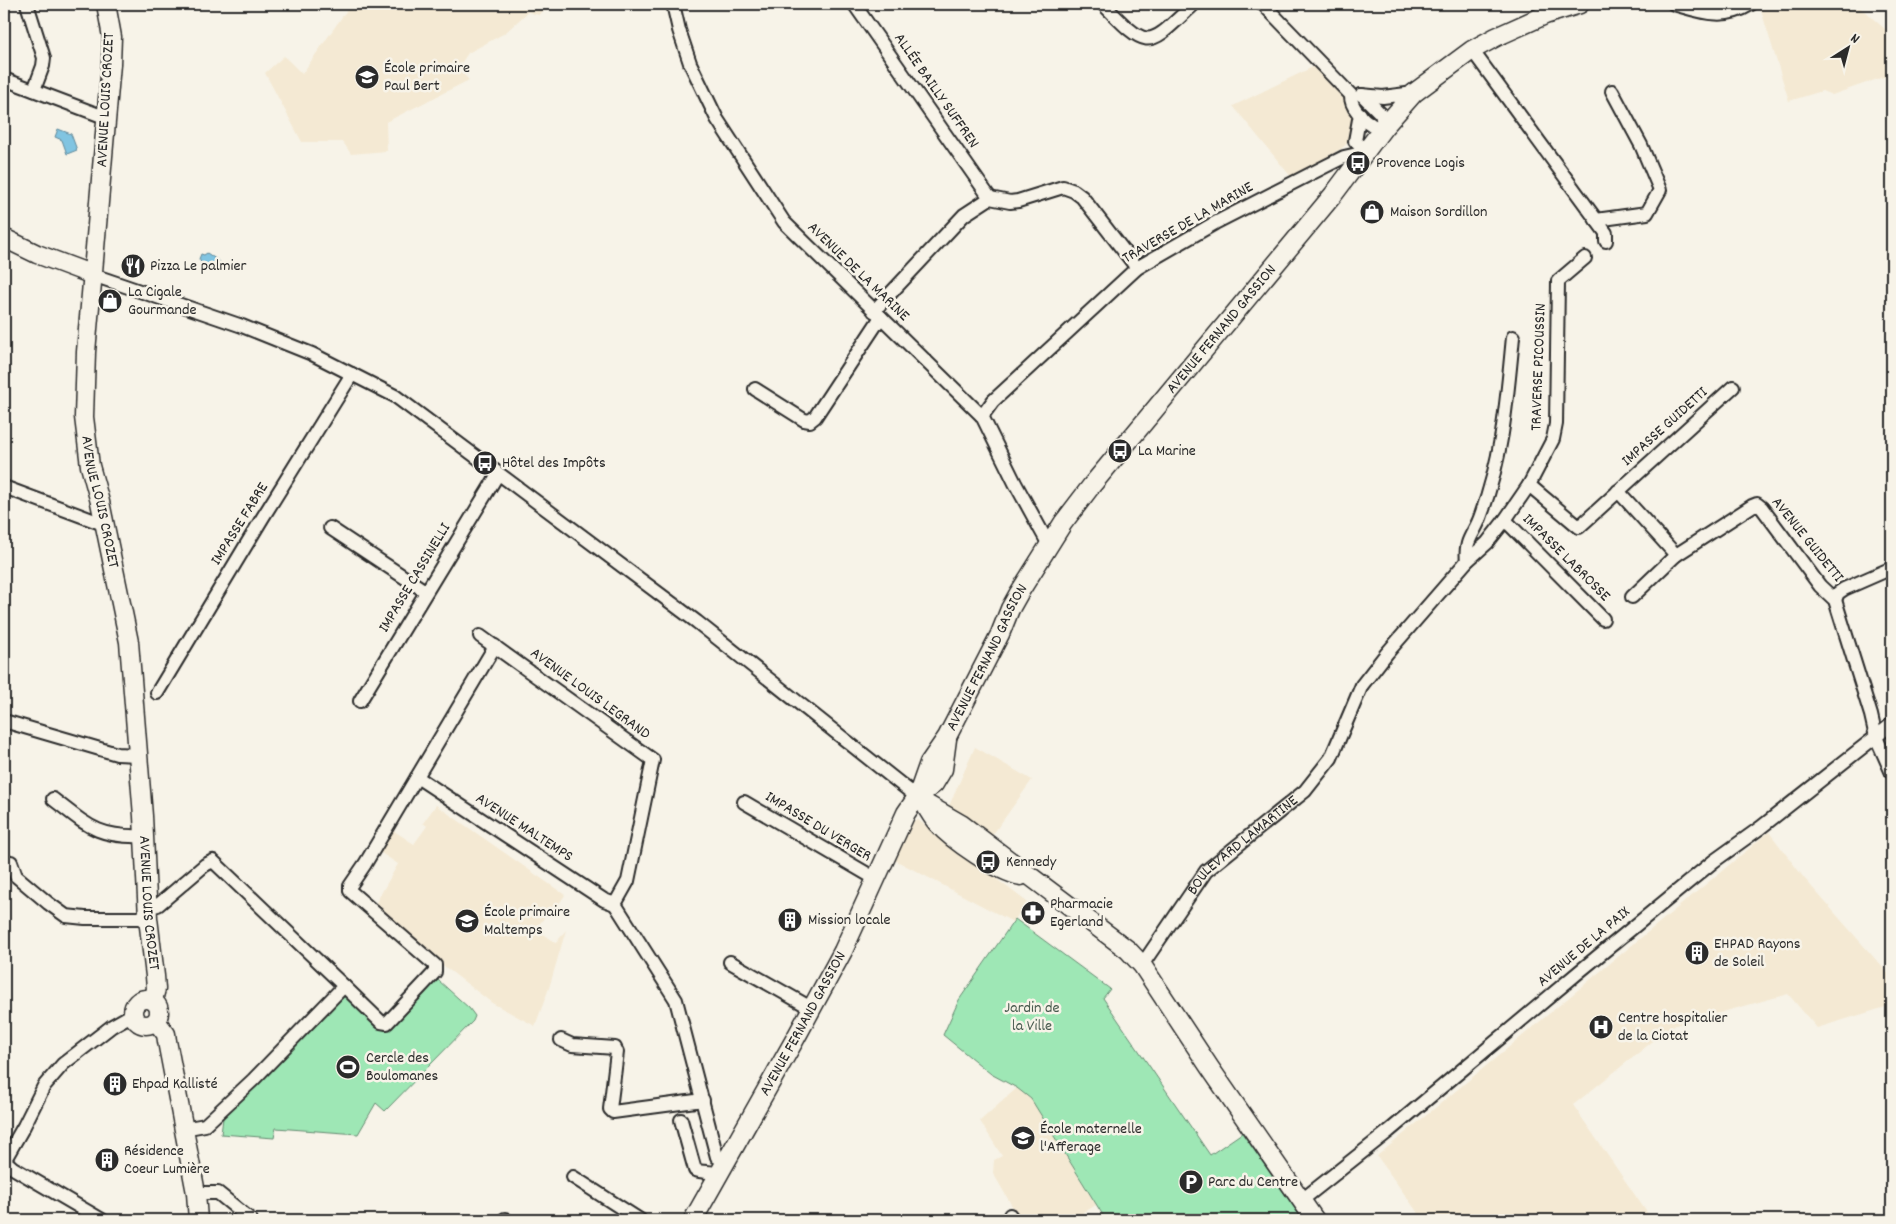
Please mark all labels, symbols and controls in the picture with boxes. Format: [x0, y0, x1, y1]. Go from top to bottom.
north arrow [1824, 22, 1874, 72]
street label: ALLÉE BAILLY SUFFREN [888, 29, 984, 153]
text: N [1846, 29, 1863, 49]
street label: AVENUE LOUIS CROZET [91, 31, 121, 168]
place label: École primaire Paul Bert [384, 57, 470, 98]
school or university icon: École primaire Paul Bert [354, 64, 380, 90]
bus stop icon: Provence Logis [1345, 150, 1371, 176]
place label: Provence Logis [1376, 152, 1465, 175]
street label: TRAVERSE DE LA MARINE [1118, 176, 1258, 270]
shop icon: Maison Sordillon [1359, 199, 1385, 225]
place label: Maison Sordillon [1390, 201, 1487, 224]
street label: AVENUE DE LA MARINE [802, 217, 915, 327]
restaurant icon: Pizza Le palmier [120, 253, 146, 279]
place label: Pizza Le palmier [150, 255, 246, 278]
street label: AVENUE FERNAND GASSION [1161, 259, 1282, 399]
place label: La Cigale Gourmande [128, 281, 196, 322]
shop icon: La Cigale Gourmande [97, 288, 123, 314]
street label: TRAVERSE PICOUSSIN [1525, 303, 1553, 431]
street label: IMPASSE GUIDETTI [1617, 382, 1713, 472]
street label: AVENUE LOUIS CROZET [75, 434, 125, 571]
bus stop icon: La Marine [1107, 438, 1133, 464]
place label: La Marine [1138, 440, 1196, 463]
bus stop icon: Hôtel des Impôts [472, 450, 498, 476]
place label: Hôtel des Impôts [502, 452, 606, 475]
street label: IMPASSE FABRE [205, 477, 275, 570]
street label: AVENUE GUIDETTI [1765, 492, 1849, 588]
street label: IMPASSE LABROSSE [1517, 509, 1616, 608]
street label: IMPASSE CASSINELLI [373, 519, 457, 637]
street label: AVENUE FERNAND GASSION [941, 579, 1034, 735]
street label: AVENUE LOUIS LEGRAND [525, 642, 655, 746]
street label: IMPASSE DU VERGER [760, 786, 876, 868]
street label: AVENUE MALTEMPS [471, 788, 577, 868]
street label: BOULEVARD LAMARTINE [1181, 789, 1304, 900]
street label: AVENUE LOUIS CROZET [132, 835, 166, 972]
bus stop icon: Kennedy [975, 849, 1001, 875]
place label: Kennedy [1006, 851, 1057, 874]
place label: Pharmacie Egerland [1050, 893, 1113, 934]
pharmacy icon: Pharmacie Egerland [1020, 900, 1046, 926]
place label: École primaire Maltemps [484, 901, 570, 942]
street label: AVENUE DE LA PAIX [1533, 901, 1636, 993]
building icon: Mission locale [777, 907, 803, 933]
school or university icon: École primaire Maltemps [454, 908, 480, 934]
place label: Mission locale [808, 909, 891, 932]
place label: EHPAD Rayons de Soleil [1714, 933, 1801, 974]
building icon: EHPAD Rayons de Soleil [1684, 940, 1710, 966]
street label: AVENUE FERNAND GASSION [754, 947, 852, 1100]
park label: Jardin de la Ville [1004, 997, 1060, 1038]
place label: Centre hospitalier de la Ciotat [1618, 1007, 1728, 1048]
hospital icon: Centre hospitalier de la Ciotat [1588, 1014, 1614, 1040]
place label: Cercle des Boulomanes [366, 1047, 438, 1088]
sports icon: Cercle des Boulomanes [335, 1054, 361, 1080]
building icon: Ehpad Kallisté [102, 1071, 128, 1097]
place label: Ehpad Kallisté [132, 1073, 218, 1096]
place label: École maternelle l'Afferage [1040, 1118, 1142, 1159]
school or university icon: École maternelle l'Afferage [1010, 1125, 1036, 1151]
place label: Résidence Coeur Lumière [124, 1140, 210, 1181]
building icon: Résidence Coeur Lumière [94, 1147, 120, 1173]
parking icon: Parc du Centre [1178, 1169, 1204, 1195]
place label: Parc du Centre [1208, 1171, 1298, 1194]

